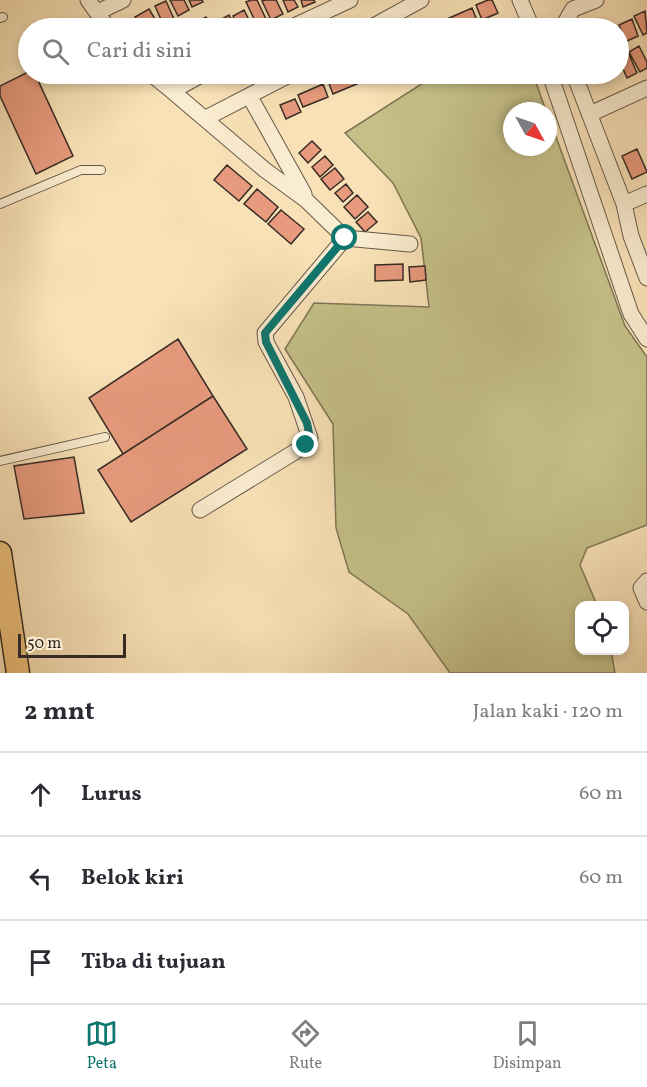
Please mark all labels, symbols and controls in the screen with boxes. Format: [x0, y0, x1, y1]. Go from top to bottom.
search box [18, 18, 629, 84]
icon: search [39, 35, 72, 68]
text: Cari di sini [87, 36, 192, 67]
north arrow [503, 102, 557, 156]
route start [331, 224, 357, 250]
route end [292, 431, 318, 457]
map controls [575, 601, 629, 655]
button: locate [575, 601, 629, 655]
scale bar [18, 631, 126, 658]
text: 50 m [27, 633, 61, 655]
text: 2 mnt [24, 694, 95, 730]
text: Jalan kaki · 120 m [473, 698, 623, 726]
icon: ahead [24, 778, 57, 811]
text: Lurus [81, 779, 142, 810]
text: 60 m [579, 780, 623, 808]
icon: left [24, 862, 57, 895]
text: Belok kiri [81, 863, 184, 894]
text: 60 m [579, 864, 623, 892]
icon: arrive [24, 946, 57, 979]
text: Tiba di tujuan [81, 947, 226, 978]
tab: Peta [85, 1017, 118, 1075]
tab: Rute [289, 1017, 322, 1075]
tab: Disimpan [493, 1017, 562, 1075]

